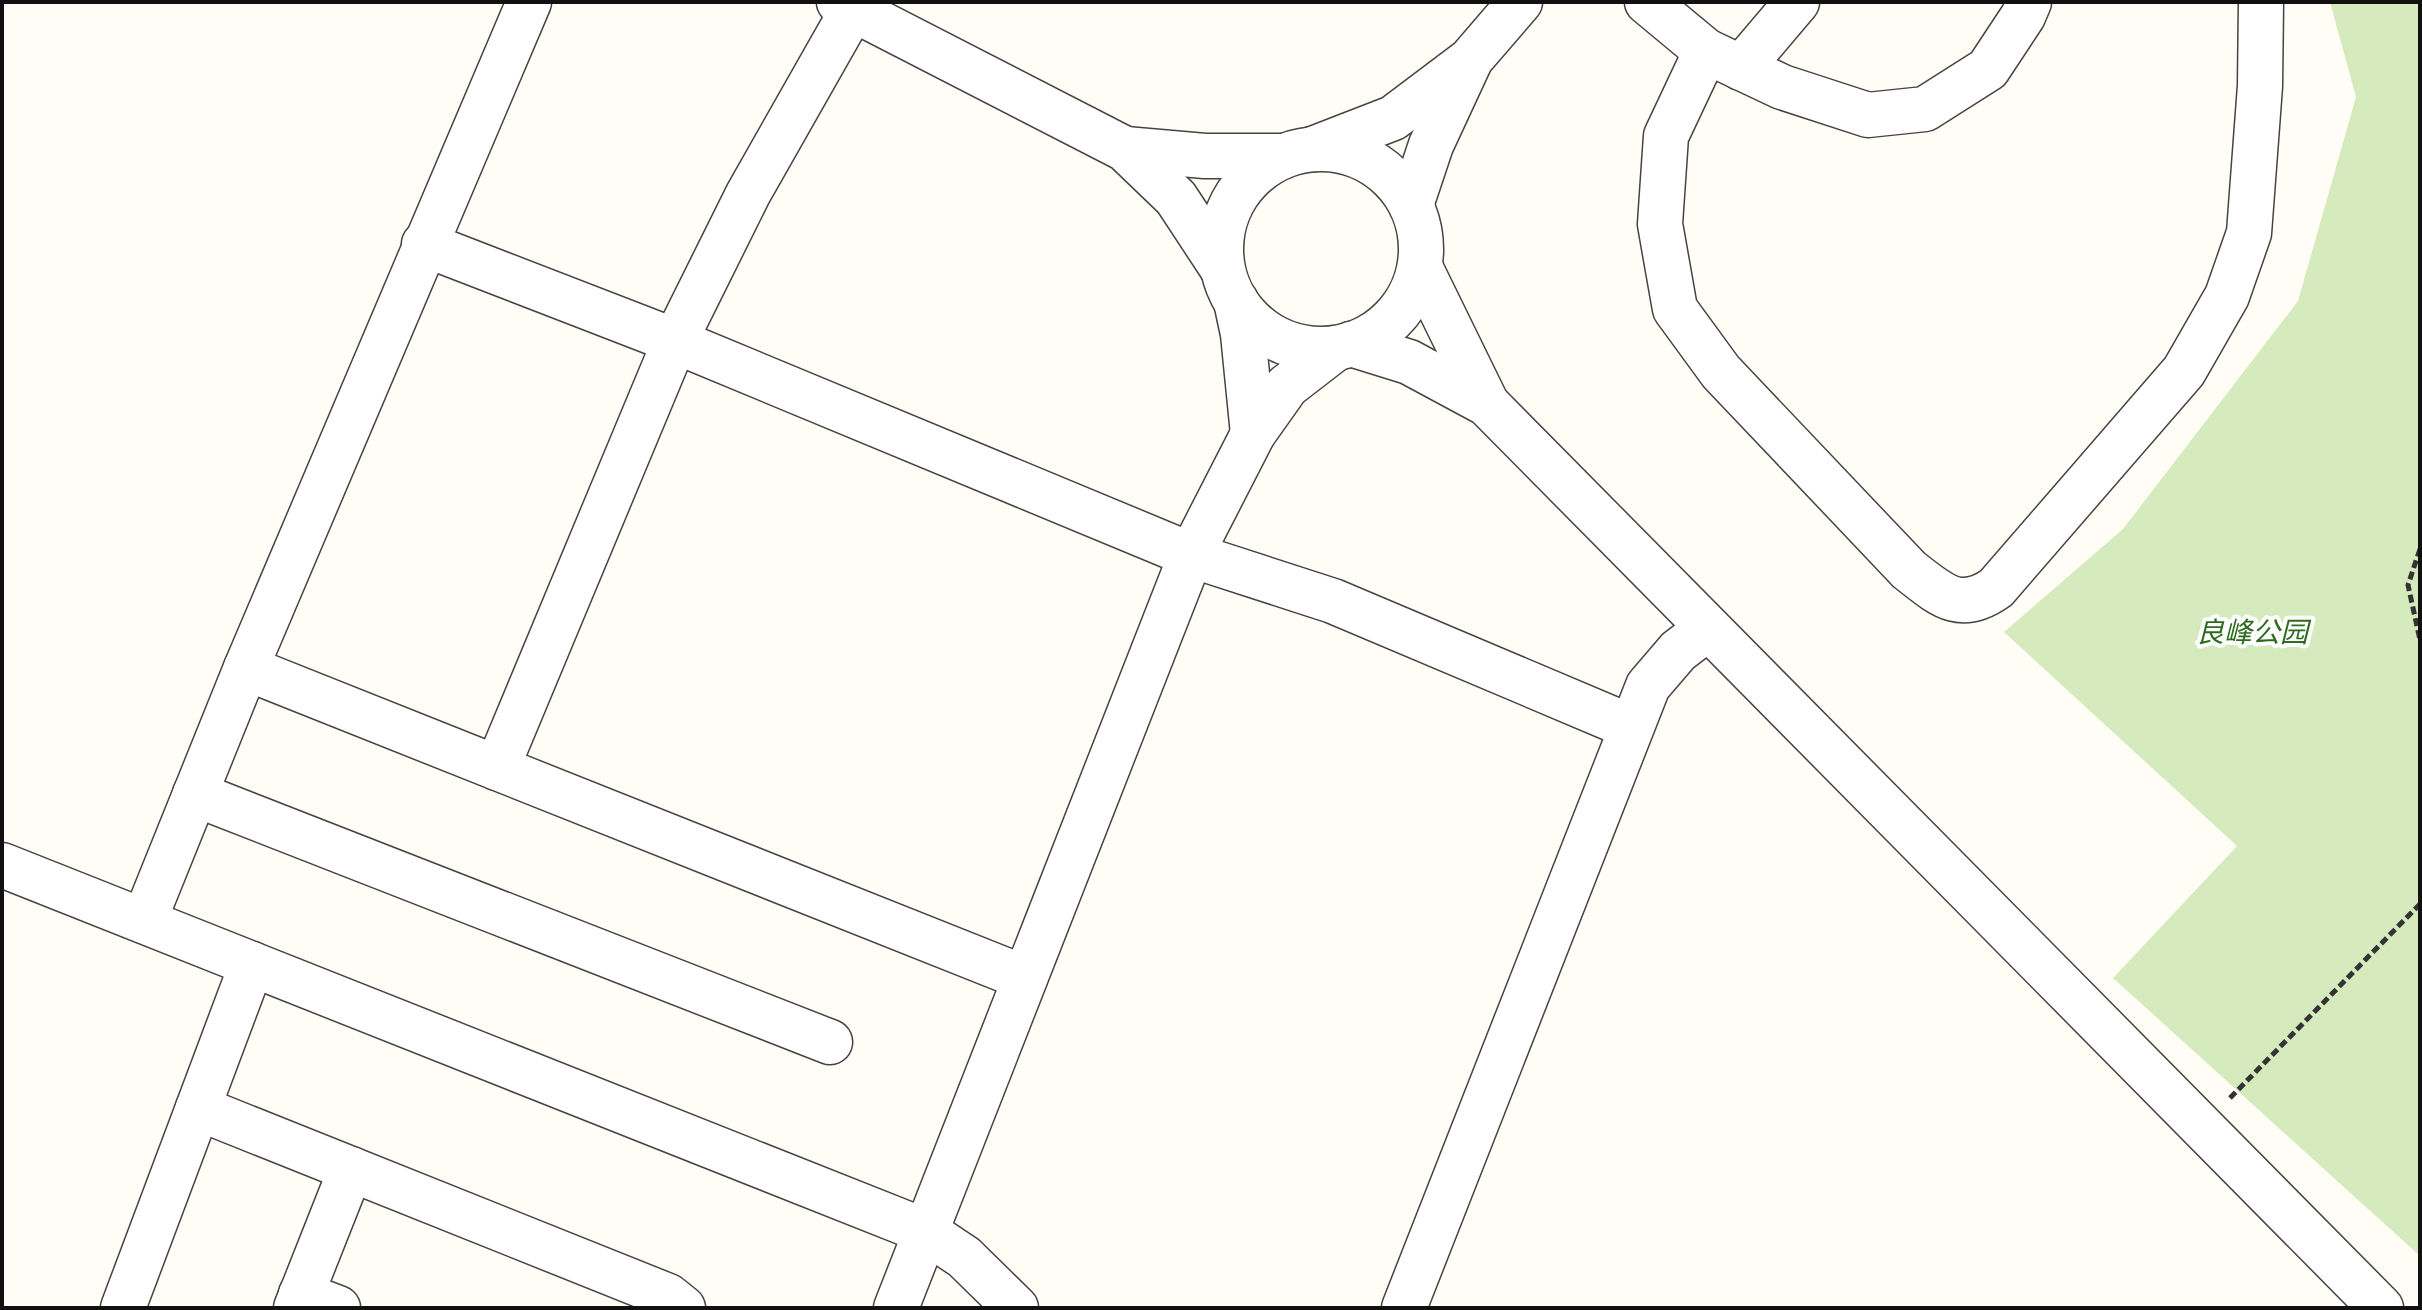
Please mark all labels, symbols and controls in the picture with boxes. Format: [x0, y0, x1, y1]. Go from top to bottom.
park label: 良峰公园 [2196, 614, 2312, 650]

